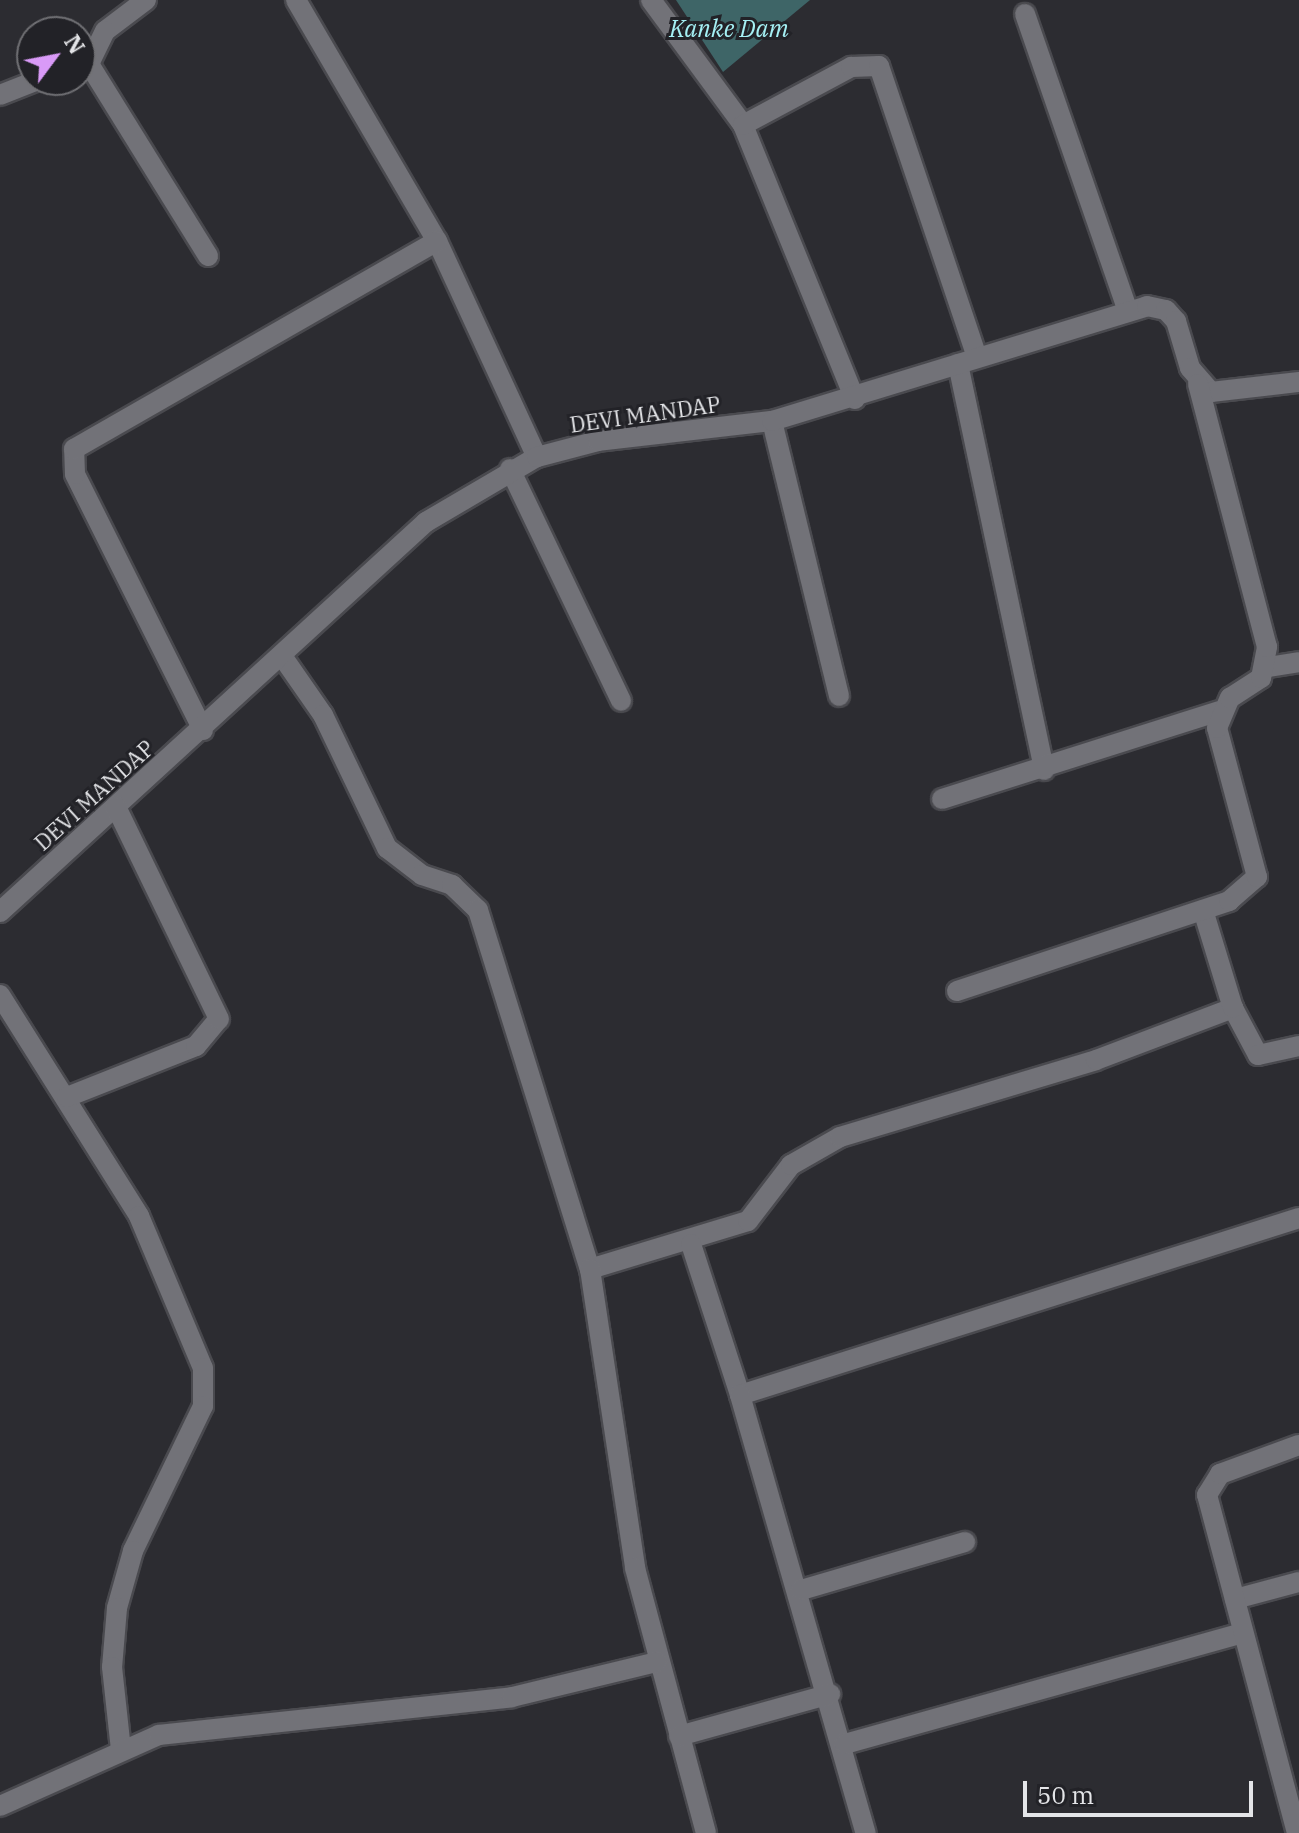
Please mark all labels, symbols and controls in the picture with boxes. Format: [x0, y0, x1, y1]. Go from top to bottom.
water label: Kanke Dam [669, 15, 789, 43]
north arrow [16, 16, 96, 96]
text: N [58, 29, 92, 59]
street label: DEVI MANDAP [568, 390, 722, 438]
street label: DEVI MANDAP [29, 734, 159, 856]
scale bar [1027, 1765, 1257, 1815]
text: 50 m [1037, 1779, 1094, 1811]

